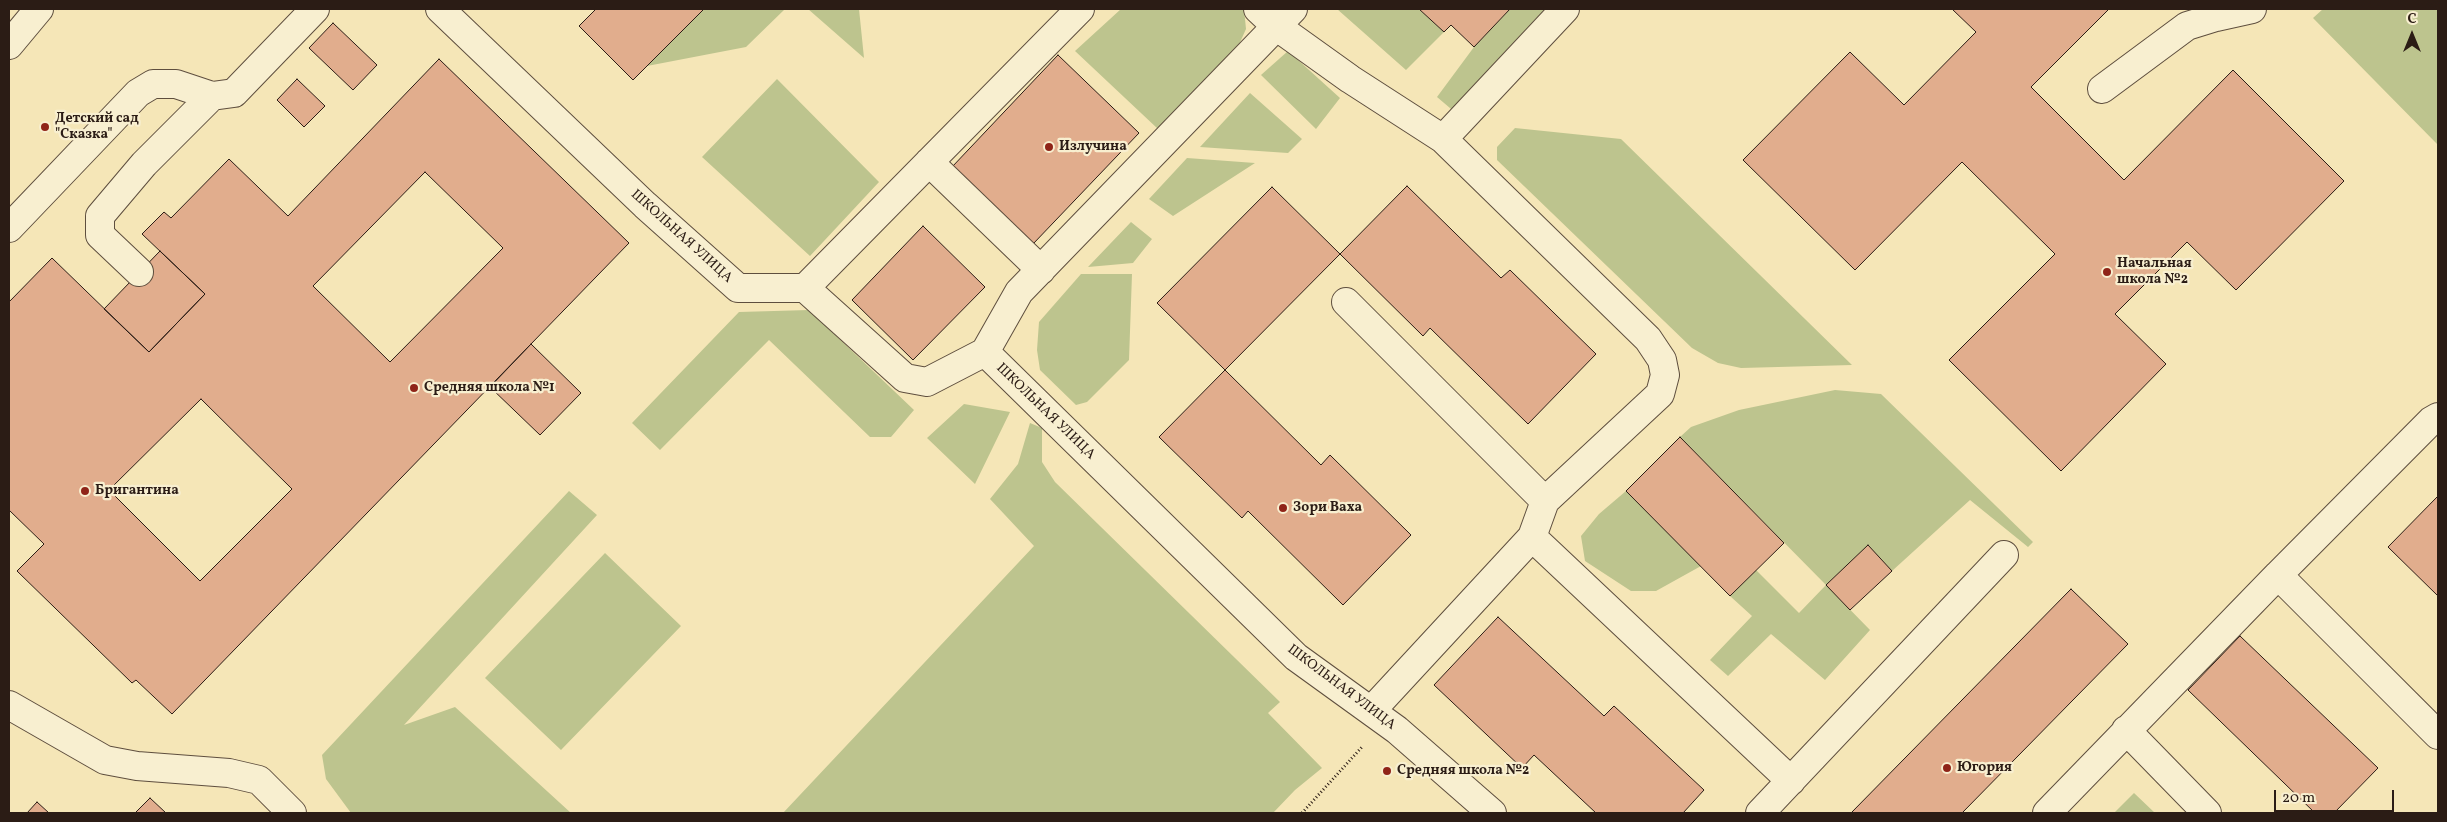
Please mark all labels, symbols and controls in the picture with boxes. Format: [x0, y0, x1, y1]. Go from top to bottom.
north arrow [2387, 10, 2437, 60]
text: С [2407, 10, 2417, 29]
place label: Детский сад "Сказка" [55, 111, 139, 144]
marker: Детский сад "Сказка" [39, 121, 51, 133]
place label: Излучина [1059, 139, 1127, 155]
marker: Излучина [1043, 141, 1055, 153]
street label: ШКОЛЬНАЯ УЛИЦА [627, 187, 735, 287]
place label: Начальная школа №2 [2117, 256, 2192, 288]
marker: Начальная школа №2 [2101, 266, 2113, 278]
street label: ШКОЛЬНАЯ УЛИЦА [992, 360, 1098, 464]
place label: Средняя школа №1 [424, 380, 555, 396]
marker: Средняя школа №1 [408, 382, 420, 394]
place label: Бригантина [95, 483, 179, 499]
marker: Бригантина [79, 485, 91, 497]
place label: Зори Ваха [1293, 500, 1362, 516]
marker: Зори Ваха [1277, 502, 1289, 514]
street label: ШКОЛЬНАЯ УЛИЦА [1283, 642, 1399, 734]
place label: Югория [1957, 760, 2012, 776]
marker: Югория [1941, 762, 1953, 774]
place label: Средняя школа №2 [1397, 763, 1529, 779]
marker: Средняя школа №2 [1381, 765, 1393, 777]
scale bar [2277, 780, 2397, 812]
text: 20 m [2282, 788, 2315, 809]

